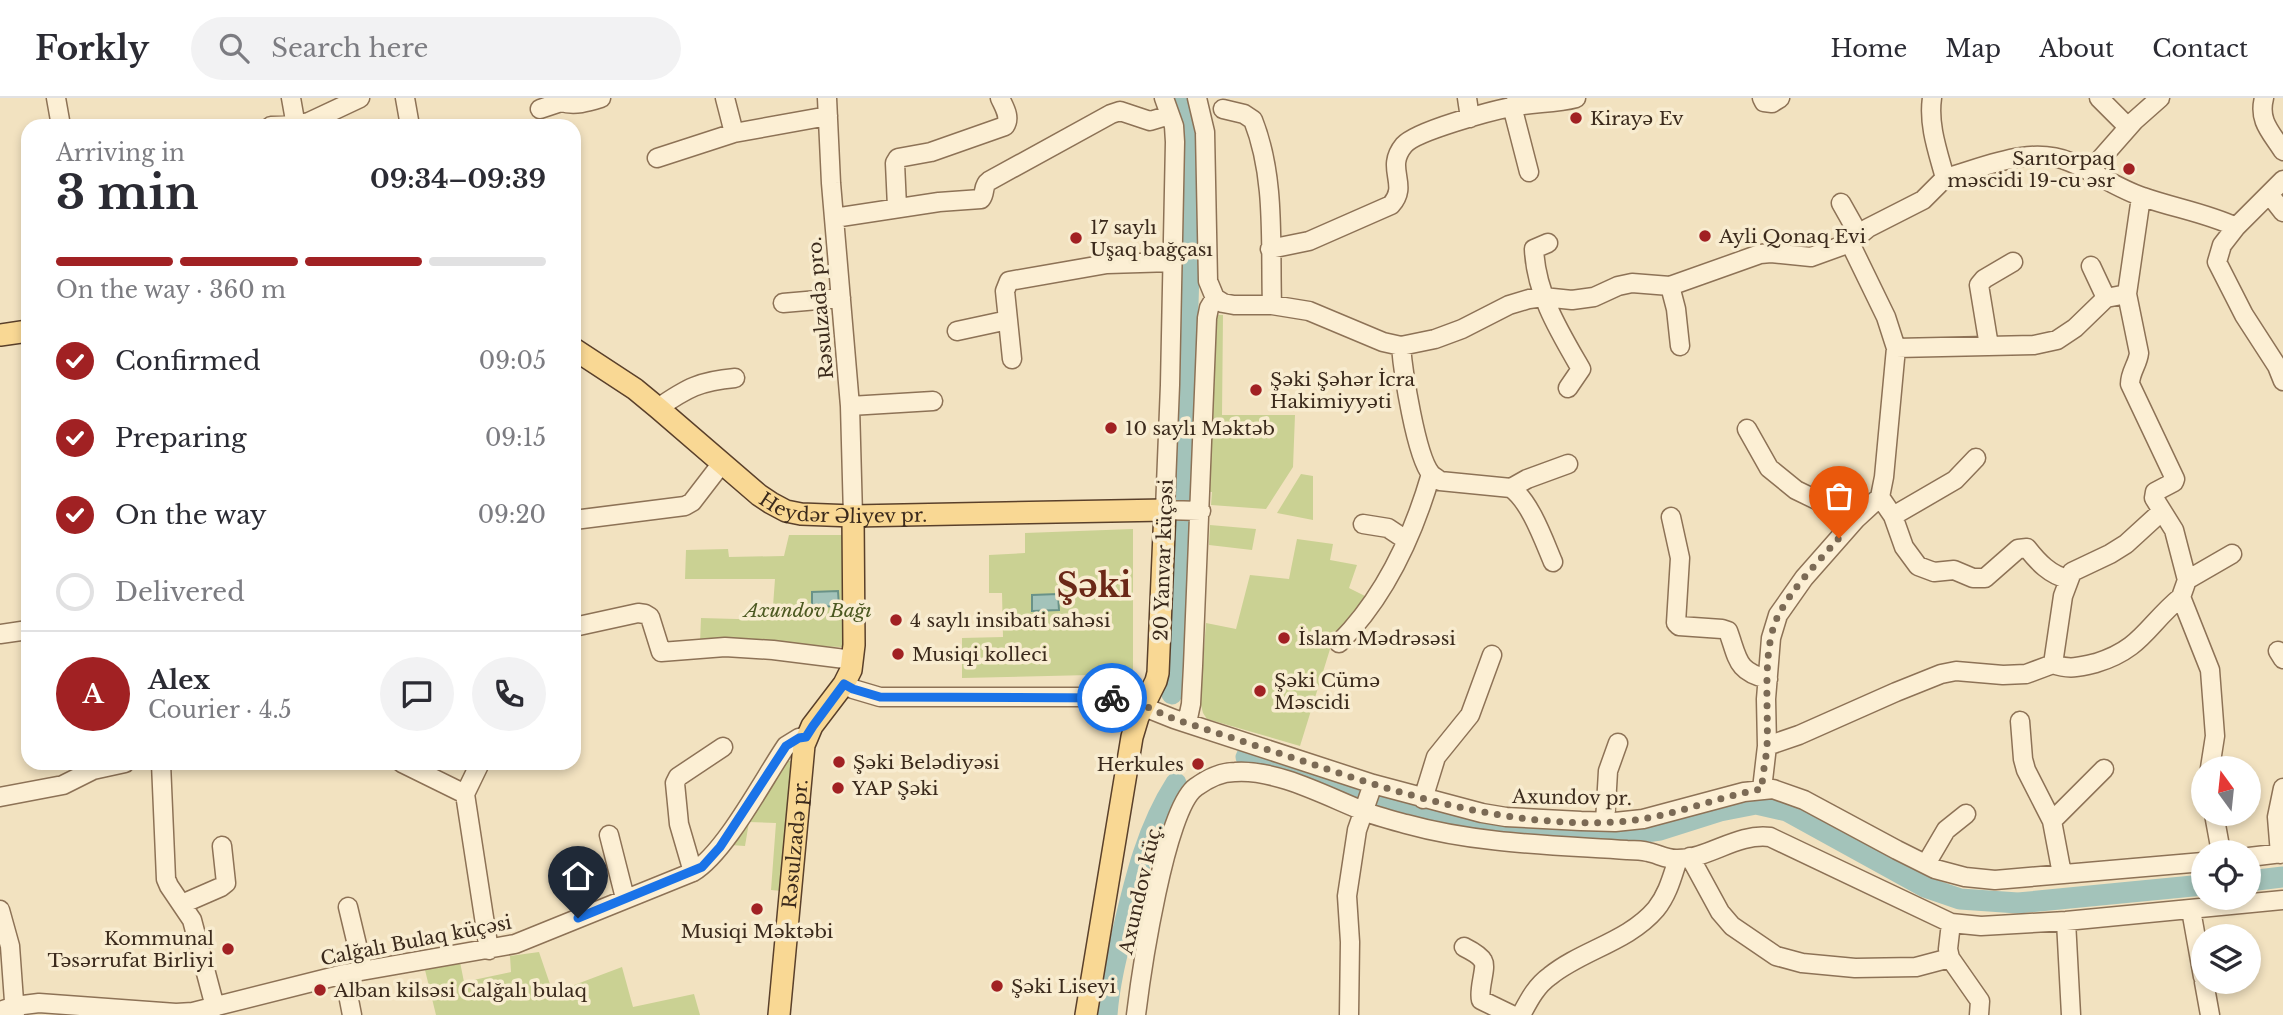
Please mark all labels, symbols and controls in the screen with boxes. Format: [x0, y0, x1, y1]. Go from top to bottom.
search box [191, 17, 681, 80]
text: Forkly [35, 28, 149, 69]
icon: search [215, 29, 253, 67]
text: Search here [271, 32, 428, 64]
text: Home [1831, 34, 1907, 63]
text: Map [1945, 34, 2001, 63]
text: About [2039, 34, 2114, 63]
text: Contact [2152, 34, 2248, 63]
place label: Kirayə Ev [1590, 107, 1684, 130]
marker: Kirayə Ev [1568, 110, 1584, 126]
text: Arriving in [56, 139, 185, 167]
place label: Sarıtorpaq məscidi 19-cu əsr [1947, 147, 2116, 192]
marker: Sarıtorpaq məscidi 19-cu əsr [2121, 161, 2137, 177]
text: 09:34–09:39 [370, 163, 546, 195]
text: 3 min [56, 164, 198, 221]
place label: 17 saylı Uşaq bağçası [1090, 216, 1213, 261]
place label: Ayli Qonaq Evi [1718, 225, 1867, 248]
marker: Ayli Qonaq Evi [1697, 228, 1713, 244]
marker: 17 saylı Uşaq bağçası [1068, 230, 1084, 246]
street label: Rəsulzadə pro. [803, 236, 838, 380]
text: On the way · 360 m [56, 276, 286, 304]
icon: check [56, 342, 94, 380]
text: Confirmed [115, 345, 260, 377]
text: 09:05 [479, 347, 546, 375]
place label: Şəki Şəhər İcra Hakimiyyəti [1270, 368, 1416, 413]
marker: Şəki Şəhər İcra Hakimiyyəti [1248, 382, 1264, 398]
place label: 10 saylı Məktəb [1125, 417, 1275, 440]
icon: check [56, 419, 94, 457]
marker: 10 saylı Məktəb [1103, 420, 1119, 436]
text: Preparing [115, 422, 247, 454]
text: 09:15 [485, 424, 546, 452]
pin [1809, 466, 1869, 538]
icon: bag [1820, 477, 1858, 515]
street label: 20 Yanvar küçəsi [1149, 478, 1178, 641]
street label: Heydər Əliyev pr. [755, 487, 927, 528]
icon: check [56, 496, 94, 534]
text: On the way [115, 499, 267, 531]
text: 09:20 [478, 501, 546, 529]
district label: Şəki [1056, 565, 1132, 606]
text: Delivered [115, 576, 245, 608]
park label: Axundov Bağı [741, 599, 872, 622]
place label: 4 saylı insibati sahəsi [910, 609, 1111, 632]
marker: 4 saylı insibati sahəsi [888, 612, 904, 628]
place label: İslam Mədrəsəsi [1298, 627, 1456, 650]
marker: İslam Mədrəsəsi [1276, 630, 1292, 646]
place label: Musiqi kolleci [912, 643, 1048, 666]
marker: Musiqi kolleci [890, 646, 906, 662]
button: chat [380, 657, 454, 731]
button: phone [472, 657, 546, 731]
courier [1077, 663, 1147, 733]
text: Alex [148, 664, 210, 696]
place label: Şəki Cümə Məscidi [1274, 669, 1380, 714]
text: A [82, 678, 104, 710]
icon: bike [1093, 679, 1131, 717]
marker: Şəki Cümə Məscidi [1252, 683, 1268, 699]
text: Courier · 4.5 [148, 696, 292, 724]
place label: Şəki Belədiyəsi [853, 751, 1000, 774]
place label: Herkules [1097, 753, 1184, 776]
marker: Şəki Belədiyəsi [831, 754, 847, 770]
marker: Herkules [1190, 756, 1206, 772]
north arrow [2191, 756, 2261, 826]
map controls [2191, 756, 2261, 994]
place label: YAP Şəki [851, 777, 939, 800]
street label: Rəsulzadə pr. [778, 778, 813, 910]
marker: YAP Şəki [830, 780, 846, 796]
street label: Axundov pr. [1511, 785, 1632, 810]
street label: Axundov küç. [1114, 822, 1167, 957]
button: locate [2191, 840, 2261, 910]
pin [548, 846, 608, 918]
icon: home [559, 857, 597, 895]
marker: Musiqi Məktəbi [749, 901, 765, 917]
street label: Calğalı Bulaq küçəsi [319, 911, 514, 970]
place label: Musiqi Məktəbi [681, 920, 834, 943]
button: layers [2191, 924, 2261, 994]
place label: Kommunal Təsərrufat Birliyi [47, 927, 215, 972]
marker: Kommunal Təsərrufat Birliyi [220, 941, 236, 957]
place label: Şəki Liseyi [1011, 975, 1116, 998]
marker: Şəki Liseyi [989, 978, 1005, 994]
place label: Alban kilsəsi Calğalı bulaq [333, 979, 588, 1002]
marker: Alban kilsəsi Calğalı bulaq [312, 982, 328, 998]

